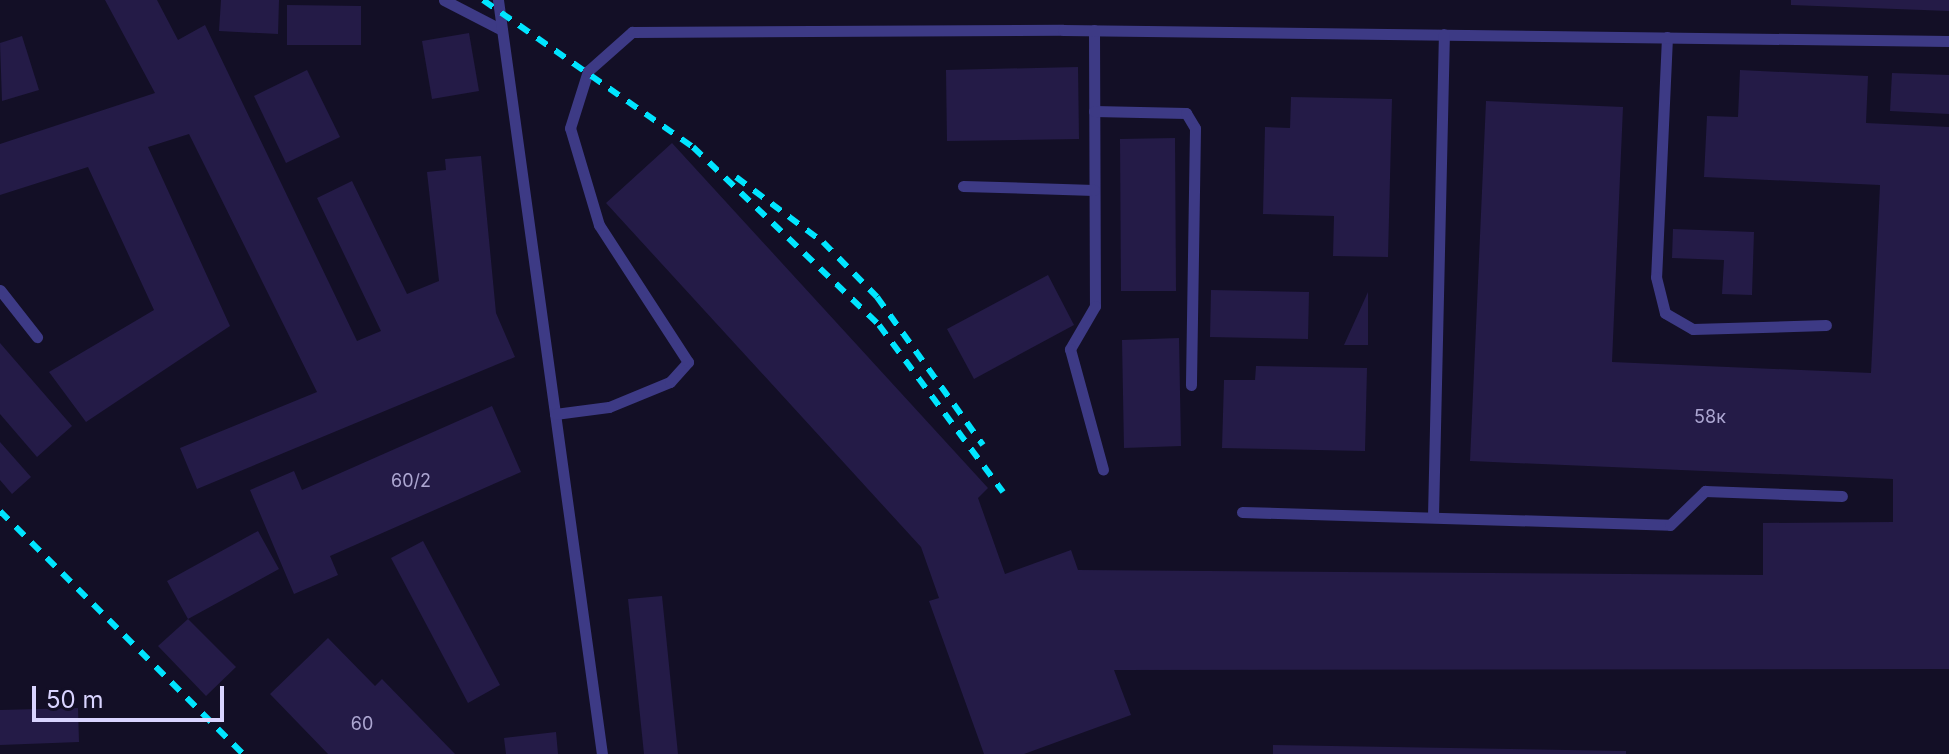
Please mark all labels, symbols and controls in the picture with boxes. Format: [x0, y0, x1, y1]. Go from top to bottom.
house number: 58к [1694, 406, 1726, 428]
house number: 60/2 [391, 470, 431, 492]
scale bar [36, 670, 228, 720]
text: 50 m [46, 685, 104, 714]
house number: 60 [351, 713, 373, 735]

